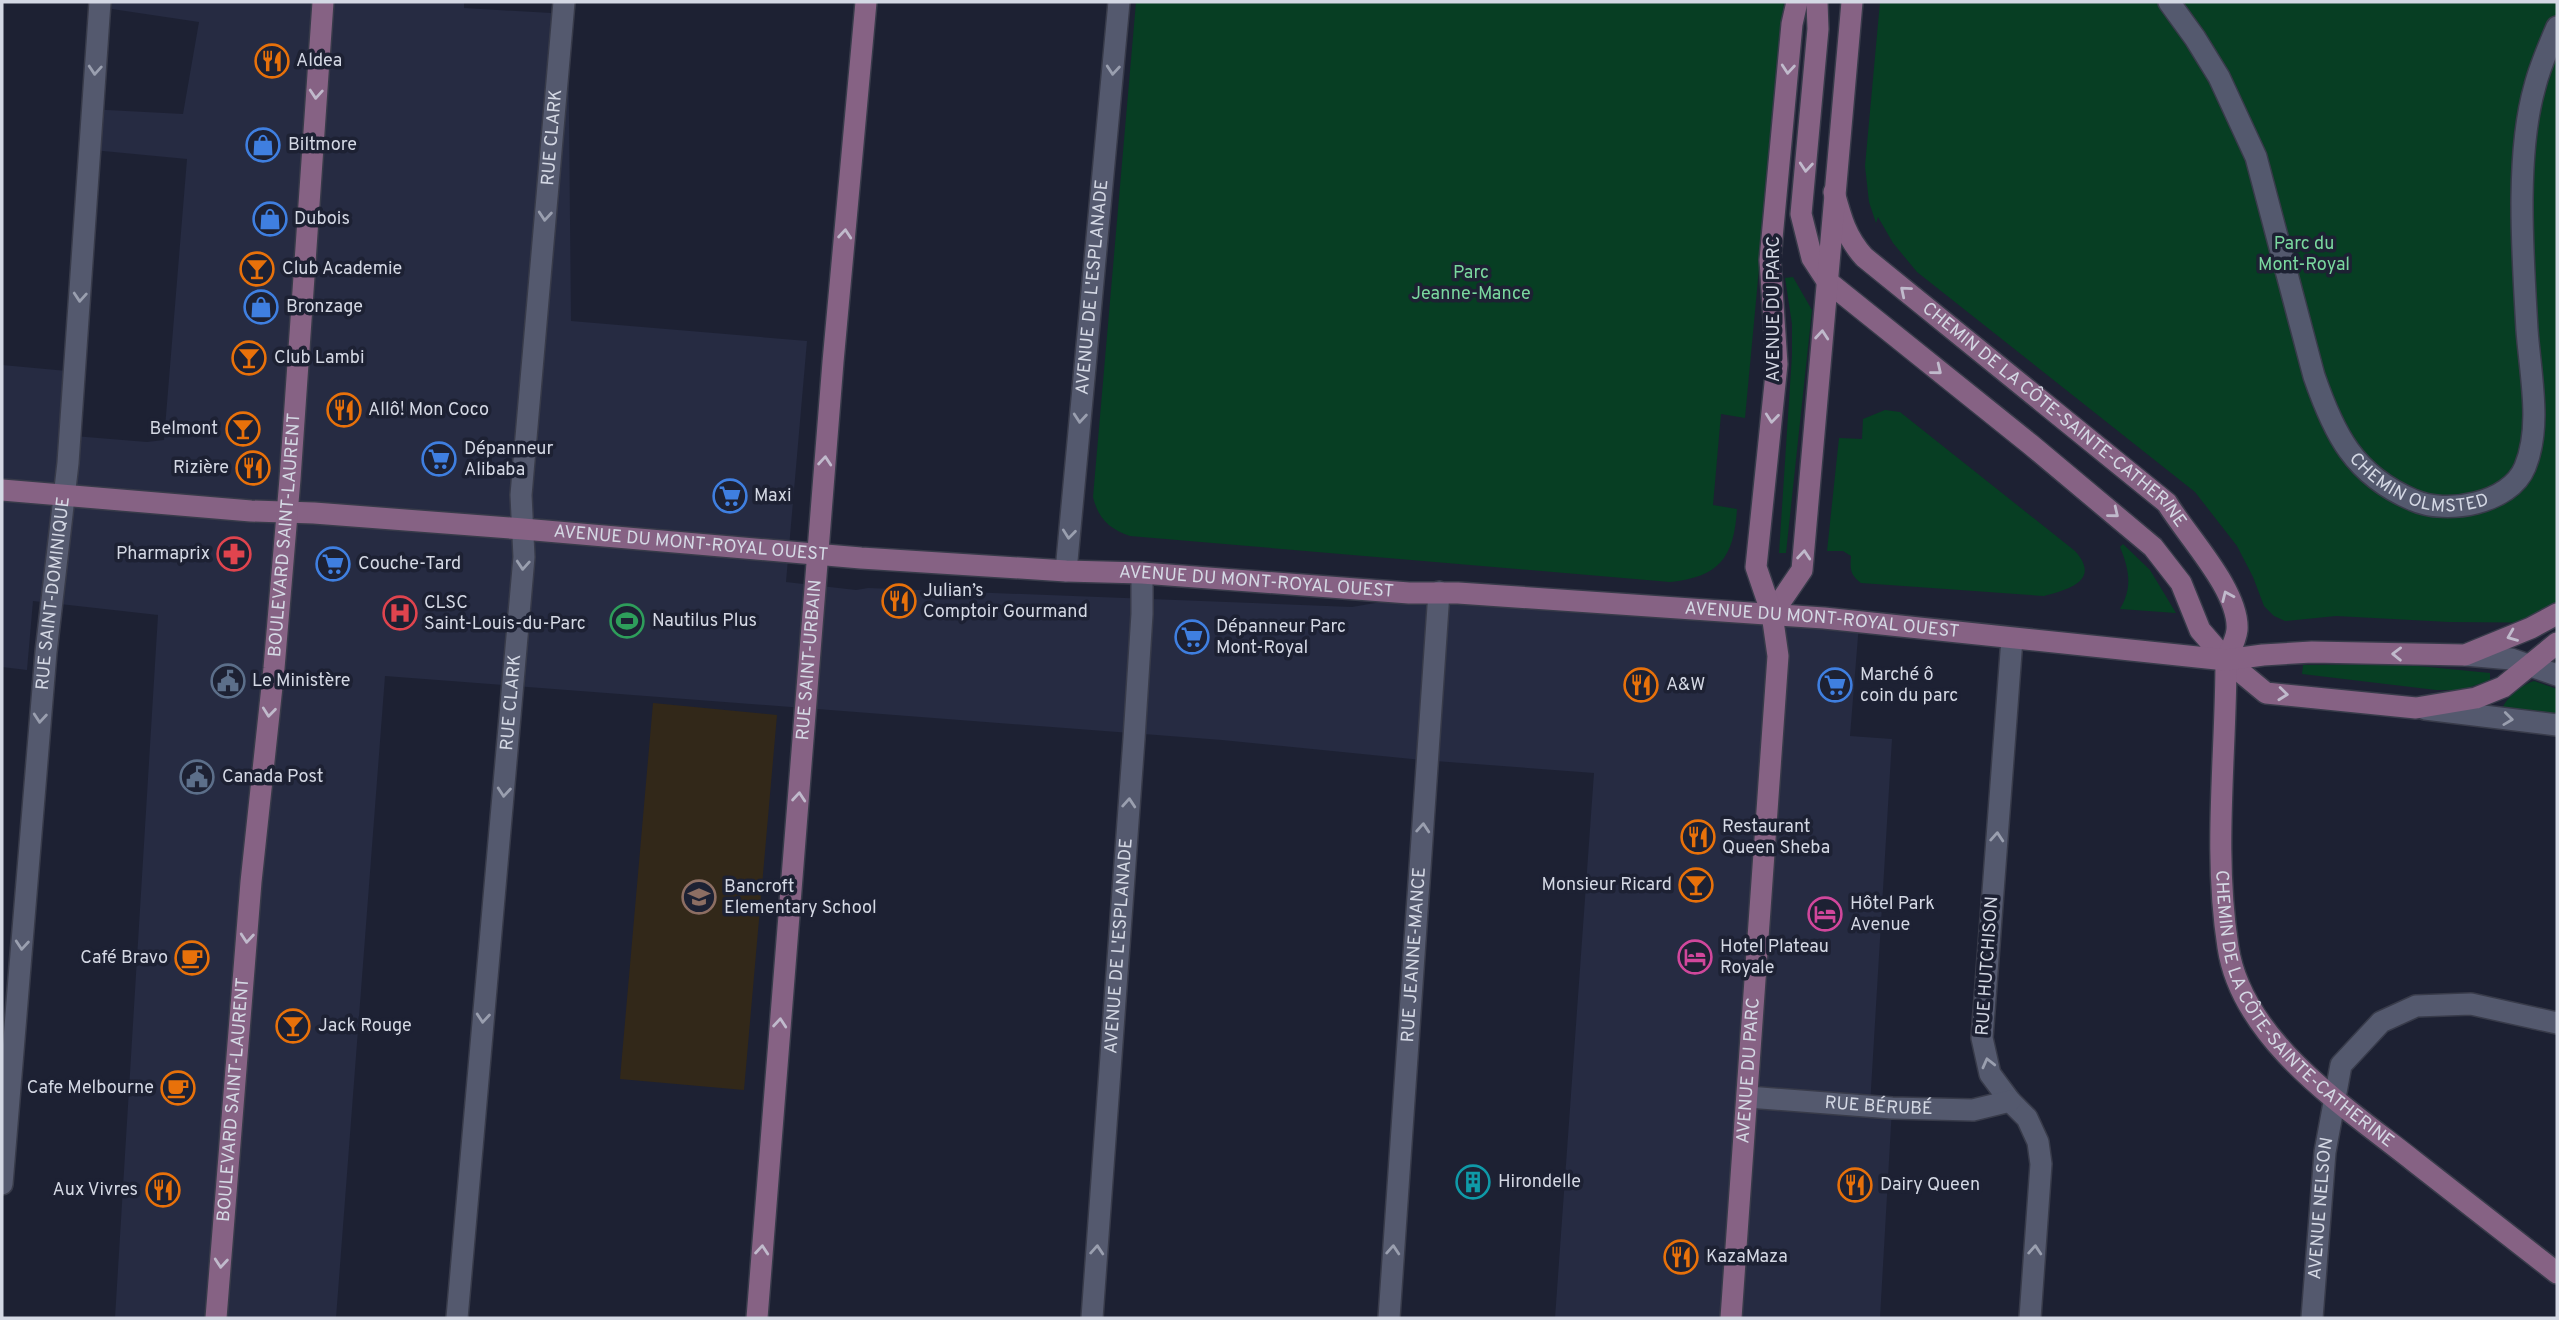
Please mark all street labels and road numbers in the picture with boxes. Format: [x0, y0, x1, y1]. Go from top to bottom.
street label: RUE CLARK [537, 88, 568, 187]
street label: AVENUE DE L'ESPLANADE [1071, 178, 1114, 396]
street label: AVENUE DU PARC [1763, 236, 1786, 382]
street label: CHEMIN DE LA CÔTE-SAINTE-CATHERINE [1917, 297, 2191, 532]
street label: BOULEVARD SAINT-LAURENT [263, 412, 306, 658]
street label: CHEMIN OLMSTED [2344, 448, 2492, 518]
street label: RUE SAINT-DOMINIQUE [31, 495, 76, 691]
street label: AVENUE DU MONT-ROYAL OUEST [553, 520, 829, 567]
street label: AVENUE DU MONT-ROYAL OUEST [1119, 561, 1395, 603]
street label: RUE SAINT-URBAIN [791, 579, 827, 741]
street label: AVENUE DU MONT-ROYAL OUEST [1684, 597, 1960, 644]
street label: RUE CLARK [495, 653, 527, 752]
street label: AVENUE DE L'ESPLANADE [1100, 837, 1138, 1055]
street label: RUE JEANNE-MANCE [1397, 866, 1432, 1043]
street label: CHEMIN DE LA CÔTE-SAINTE-CATHERINE [2210, 870, 2399, 1153]
street label: RUE HUTCHISON [1972, 896, 2004, 1036]
street label: BOULEVARD SAINT-LAURENT [212, 977, 255, 1223]
street label: AVENUE DU PARC [1732, 997, 1765, 1145]
street label: RUE BÉRUBÉ [1824, 1091, 1933, 1121]
street label: AVENUE NELSON [2304, 1135, 2339, 1280]

